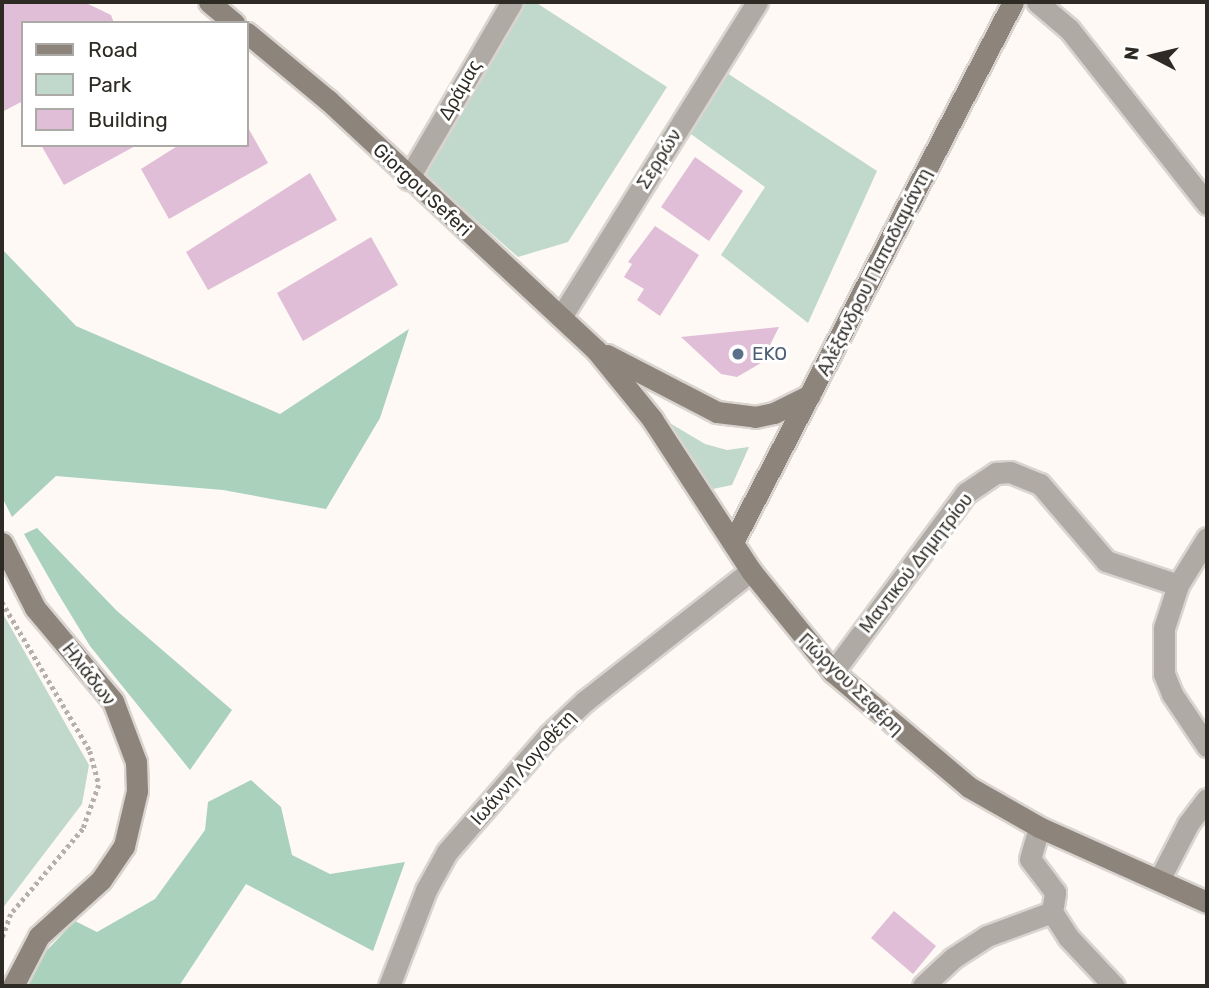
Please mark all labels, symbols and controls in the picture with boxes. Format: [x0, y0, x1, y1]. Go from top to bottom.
legend [21, 21, 248, 147]
north arrow [1118, 21, 1188, 91]
text: Road [88, 37, 138, 62]
text: N [1119, 45, 1144, 62]
street label: Δράμας [434, 56, 486, 124]
text: Park [88, 72, 132, 97]
text: Building [88, 107, 168, 132]
street label: Σερρών [632, 125, 686, 193]
street label: Giorgou Seferi [368, 139, 476, 241]
street label: Αλέξανδρου Παπαδιαμάντη [812, 164, 936, 380]
place label: EKO [752, 343, 787, 365]
marker: EKO [730, 346, 746, 362]
street label: Μαντικού Δημητρίου [854, 489, 978, 637]
street label: Γιώργου Σεφέρη [794, 628, 908, 740]
street label: Ηλιάδων [57, 638, 121, 710]
street label: Ιωάννη Λογοθέτη [466, 706, 580, 830]

